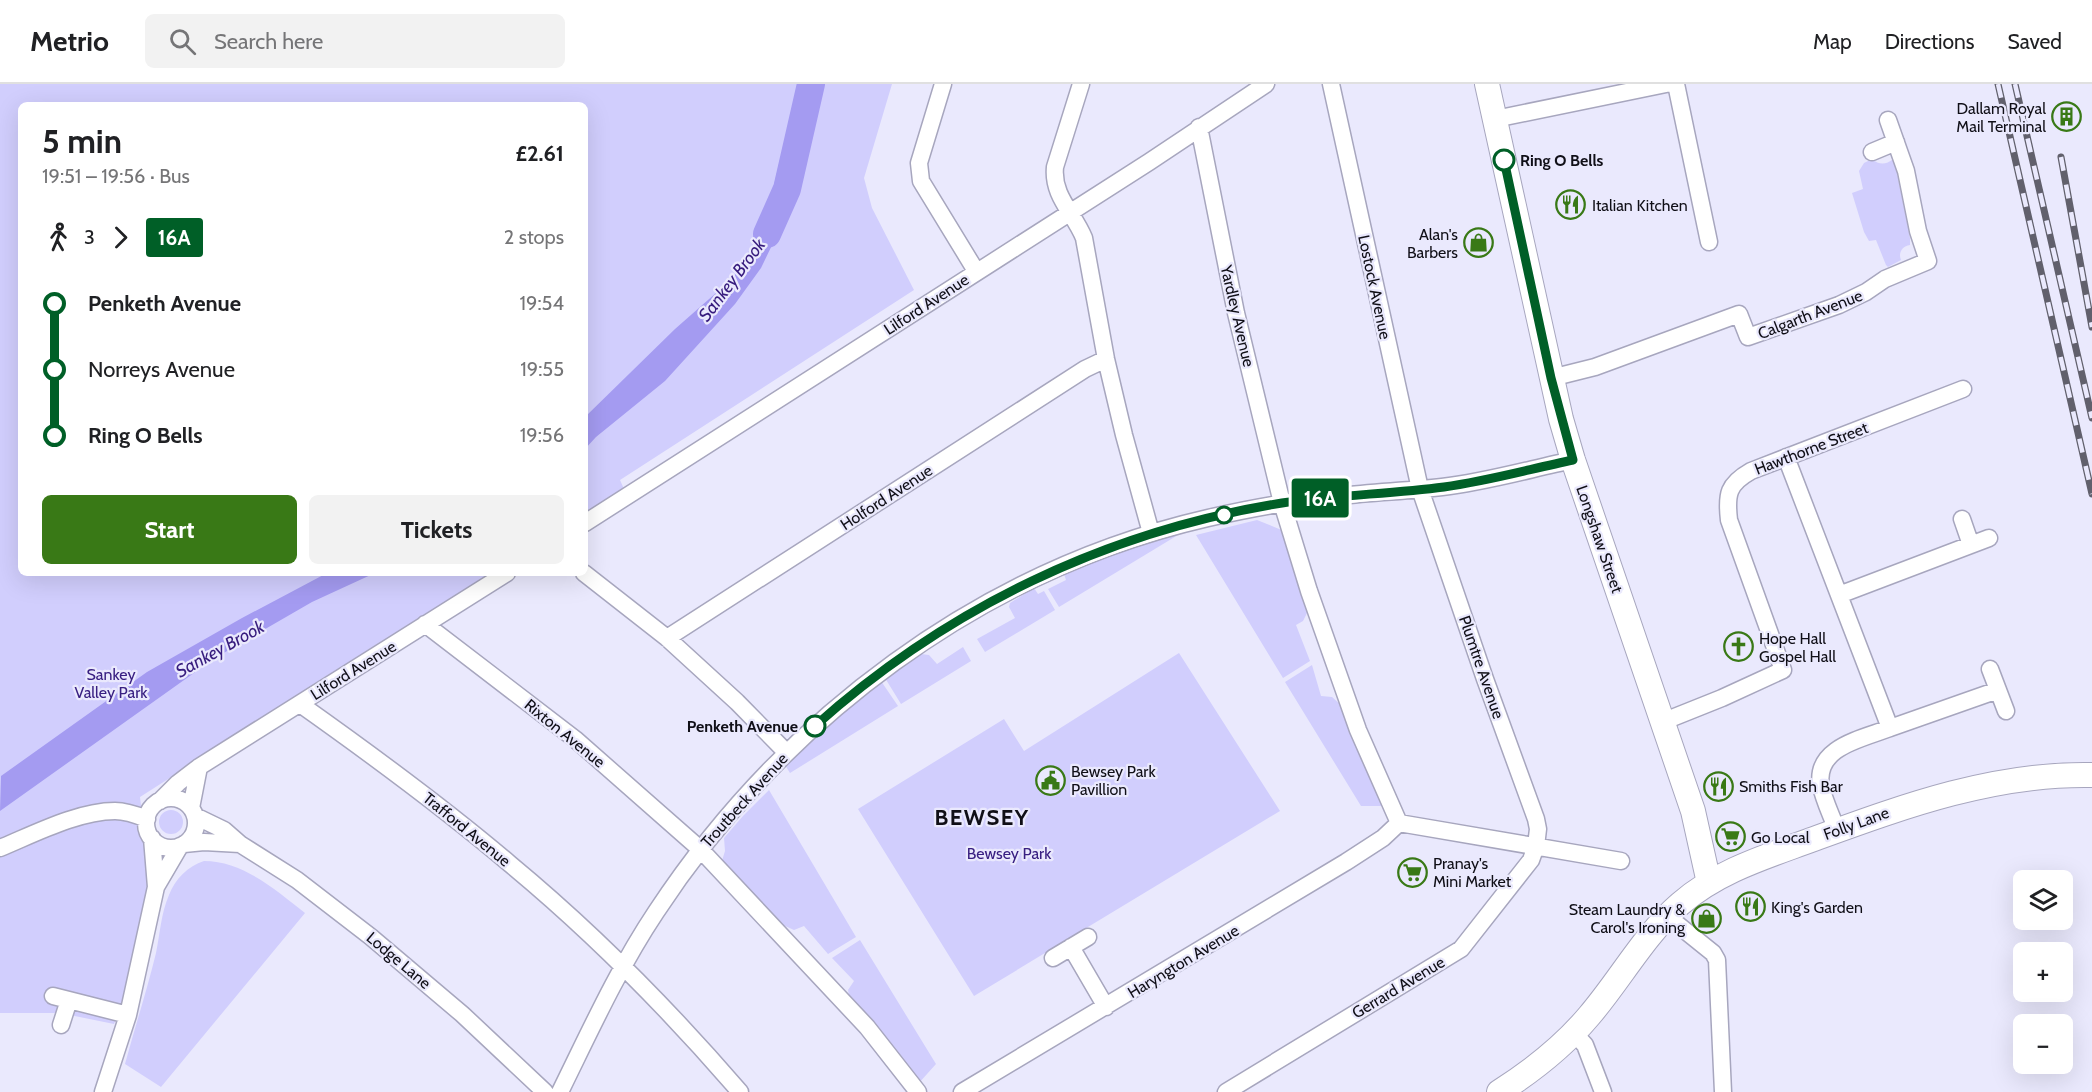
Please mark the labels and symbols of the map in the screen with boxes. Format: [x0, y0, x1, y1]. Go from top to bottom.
place label: Dallam Royal Mail Terminal [1956, 99, 2046, 136]
building icon: Dallam Royal Mail Terminal [2051, 101, 2083, 133]
marker: Ring O Bells [1493, 149, 1515, 171]
place label: Ring O Bells [1520, 151, 1604, 170]
restaurant icon: Italian Kitchen [1555, 189, 1587, 221]
place label: Italian Kitchen [1592, 196, 1688, 215]
place label: Alan's Barbers [1407, 225, 1458, 262]
shop icon: Alan's Barbers [1463, 227, 1495, 259]
water label: Sankey Brook [694, 233, 771, 326]
street label: Lostock Avenue [1354, 233, 1395, 341]
street label: Yardley Avenue [1216, 263, 1258, 369]
street label: Lilford Avenue [880, 270, 972, 339]
street label: Calgarth Avenue [1755, 286, 1865, 343]
street label: Hawthorne Street [1752, 418, 1871, 479]
street label: Holford Avenue [837, 461, 936, 534]
line badge: 16A [1286, 478, 1354, 518]
street label: Longshaw Street [1572, 483, 1627, 596]
unlabelled marker [1215, 506, 1233, 524]
street label: Plumtre Avenue [1455, 613, 1508, 721]
water label: Sankey Brook [172, 615, 269, 682]
place label: Hope Hall Gospel Hall [1759, 629, 1836, 666]
church icon: Hope Hall Gospel Hall [1722, 631, 1754, 663]
street label: Lilford Avenue [307, 637, 400, 704]
park label: Sankey Valley Park [75, 665, 148, 702]
street label: Rixton Avenue [521, 695, 609, 772]
marker: Penketh Avenue [804, 715, 826, 737]
place label: Penketh Avenue [687, 717, 798, 736]
street label: Troutbeck Avenue [697, 749, 792, 851]
place label: Bewsey Park Pavillion [1071, 762, 1156, 799]
public building icon: Bewsey Park Pavillion [1034, 764, 1066, 796]
restaurant icon: Smiths Fish Bar [1702, 770, 1734, 802]
place label: Smiths Fish Bar [1739, 777, 1844, 796]
street label: Trafford Avenue [419, 788, 514, 870]
street label: Folly Lane [1821, 803, 1892, 844]
district label: BEWSEY [935, 804, 1030, 831]
supermarket icon: Go Local [1714, 821, 1746, 853]
place label: Go Local [1751, 828, 1810, 847]
park label: Bewsey Park [967, 844, 1052, 863]
place label: Pranay's Mini Market [1433, 854, 1512, 891]
supermarket icon: Pranay's Mini Market [1396, 856, 1428, 888]
restaurant icon: King's Garden [1734, 891, 1766, 923]
place label: King's Garden [1771, 898, 1863, 917]
place label: Steam Laundry & Carol's Ironing [1569, 900, 1686, 937]
shop icon: Steam Laundry & Carol's Ironing [1690, 902, 1722, 934]
street label: Haryngton Avenue [1124, 921, 1242, 1002]
street label: Lodge Lane [363, 928, 435, 993]
street label: Gerrard Avenue [1349, 952, 1448, 1023]

